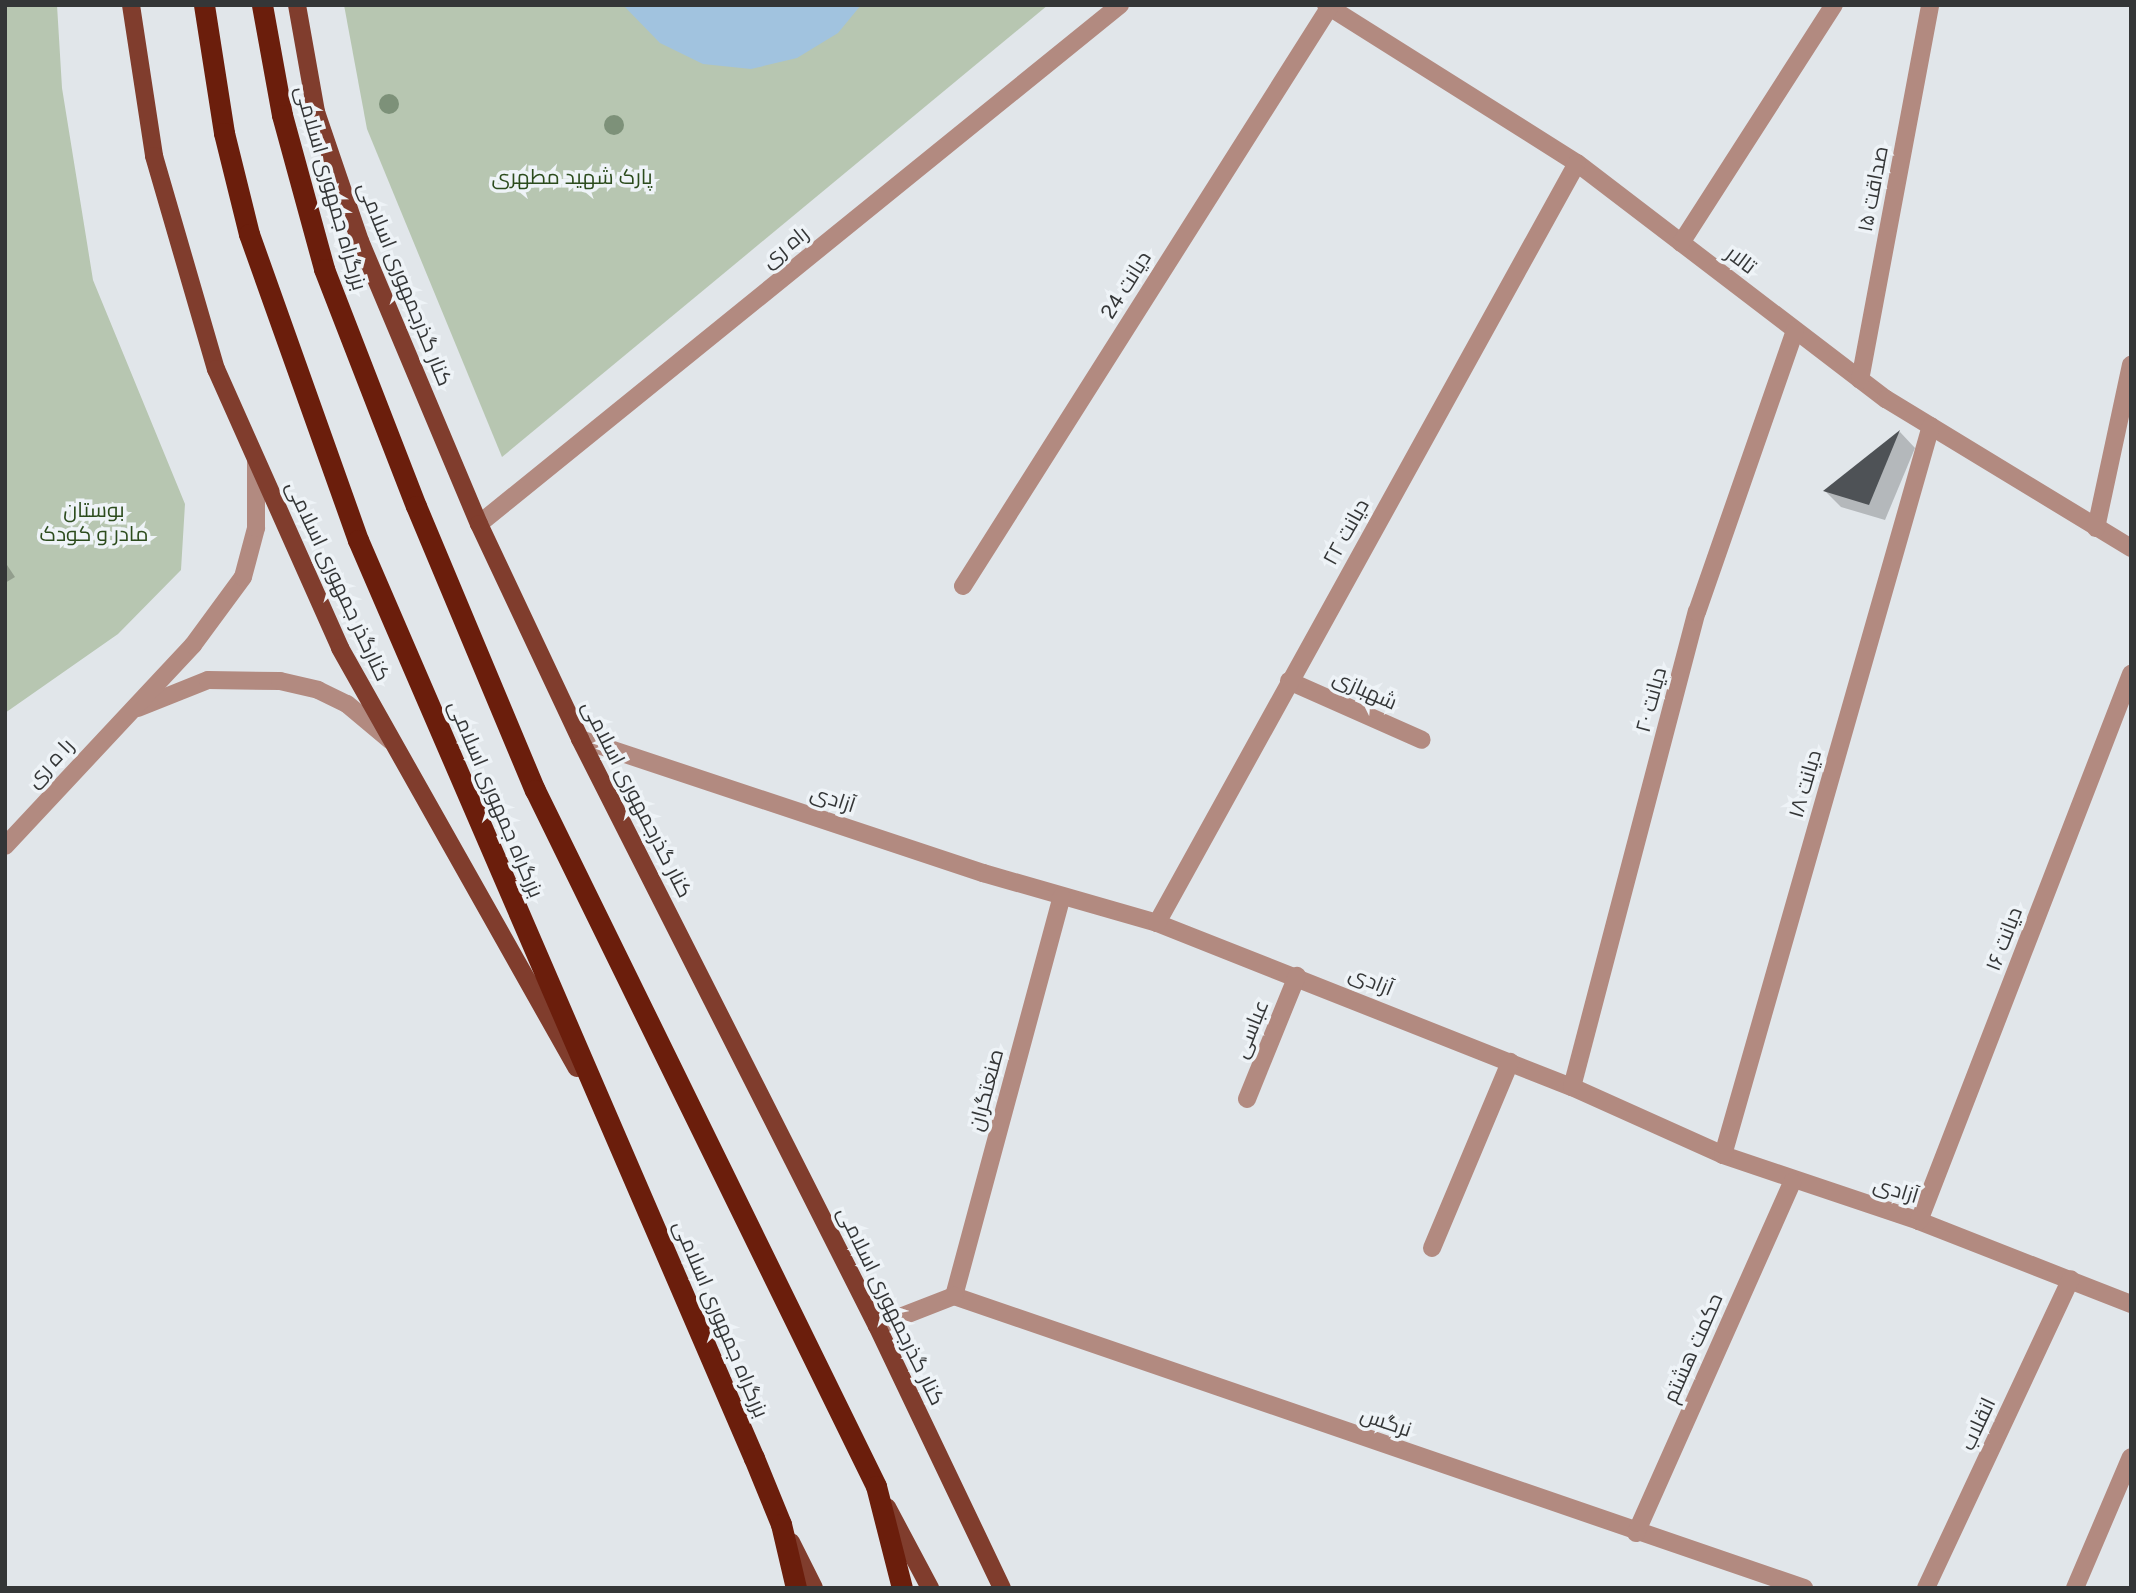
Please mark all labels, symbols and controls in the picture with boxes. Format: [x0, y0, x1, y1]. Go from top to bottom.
street label: بزرگراه جمهوری اسلامی [290, 83, 372, 293]
street label: صداقت ۱۵ [1852, 144, 1894, 234]
park label: پارک شهید مطهری [492, 164, 652, 190]
street label: کنار گذرجمهوری اسلامی [353, 178, 457, 390]
street label: راه ری [756, 221, 814, 273]
street label: تالار [1721, 241, 1761, 279]
street label: دیانت 24 [1096, 247, 1156, 323]
street label: کنارگذر جمهوری اسلامی [281, 477, 395, 685]
street label: دیانت ۲۲ [1318, 494, 1374, 570]
park label: بوستان مادر و کودک [39, 497, 149, 547]
street label: شهبازی [1329, 665, 1401, 715]
street label: دیانت ۲۰ [1630, 665, 1672, 735]
street label: کنار گذرجمهوری اسلامی [576, 696, 698, 902]
street label: بزرگراه جمهوری اسلامی [443, 697, 549, 901]
street label: را ه ری [21, 733, 79, 793]
street label: دیانت ۱۸ [1783, 747, 1827, 821]
street label: آزادی [807, 780, 859, 818]
street label: دیانت ۱۶ [1980, 903, 2028, 975]
street label: آزادی [1345, 961, 1397, 1001]
street label: عباسی [1228, 996, 1274, 1062]
street label: صنعتگران [963, 1046, 1009, 1134]
street label: آزادی [1870, 1171, 1922, 1209]
street label: کنار گذرجمهوری اسلامی [832, 1203, 950, 1409]
street label: بزرگراه جمهوری اسلامی [668, 1217, 774, 1421]
street label: حکمت هشتم [1658, 1290, 1728, 1406]
street label: انقلاب [1955, 1394, 2001, 1454]
street label: نرگس [1357, 1402, 1415, 1442]

